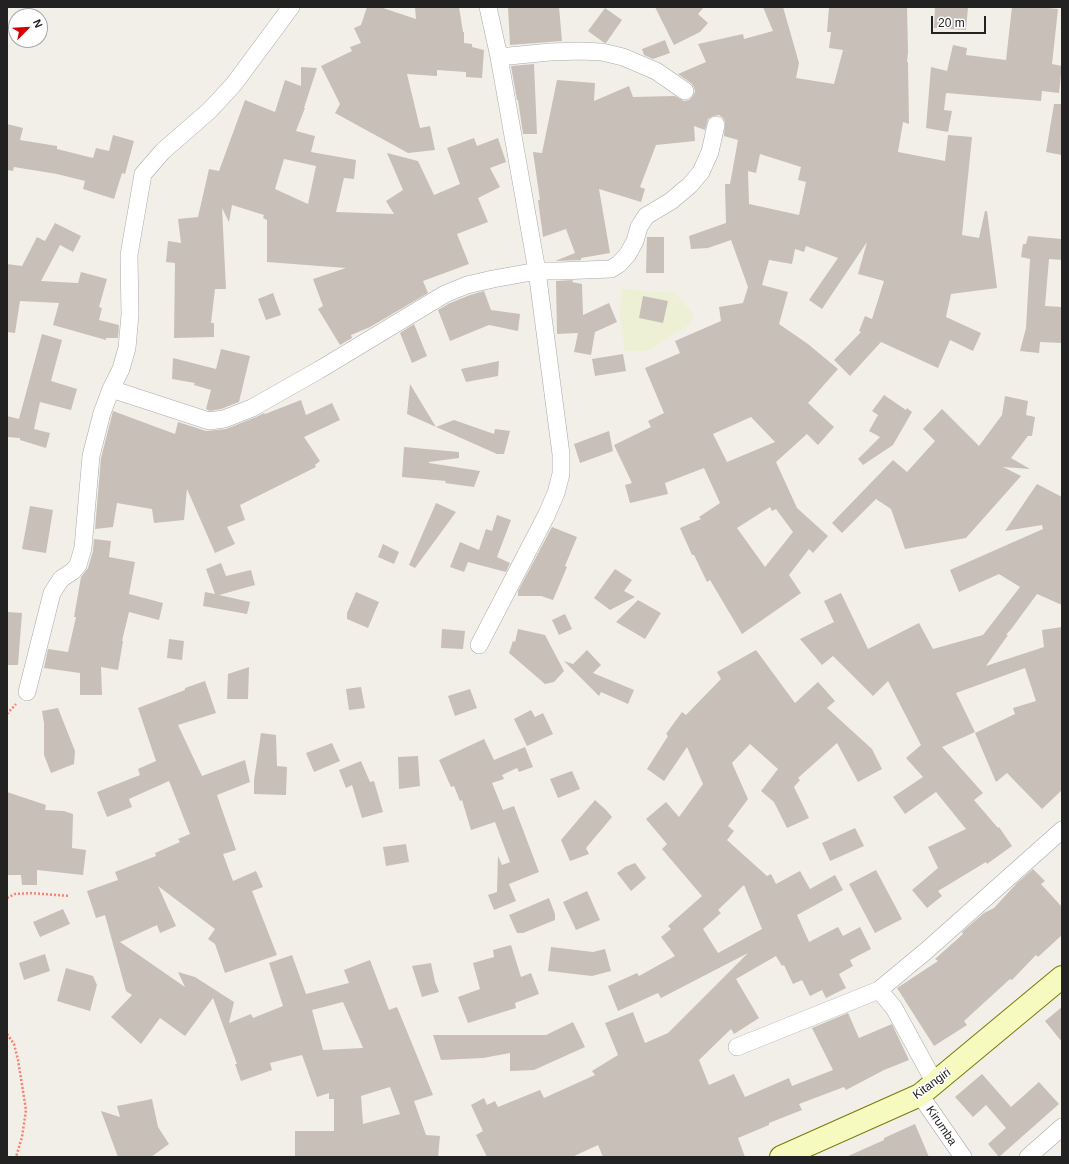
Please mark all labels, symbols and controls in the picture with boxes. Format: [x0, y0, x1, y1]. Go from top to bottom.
north arrow [8, 8, 48, 48]
scale bar [933, 8, 988, 34]
text: 20 m [938, 16, 965, 30]
text: N [31, 17, 45, 30]
street label: Kitangiri [910, 1065, 954, 1103]
street label: Kirumba [923, 1103, 959, 1149]

